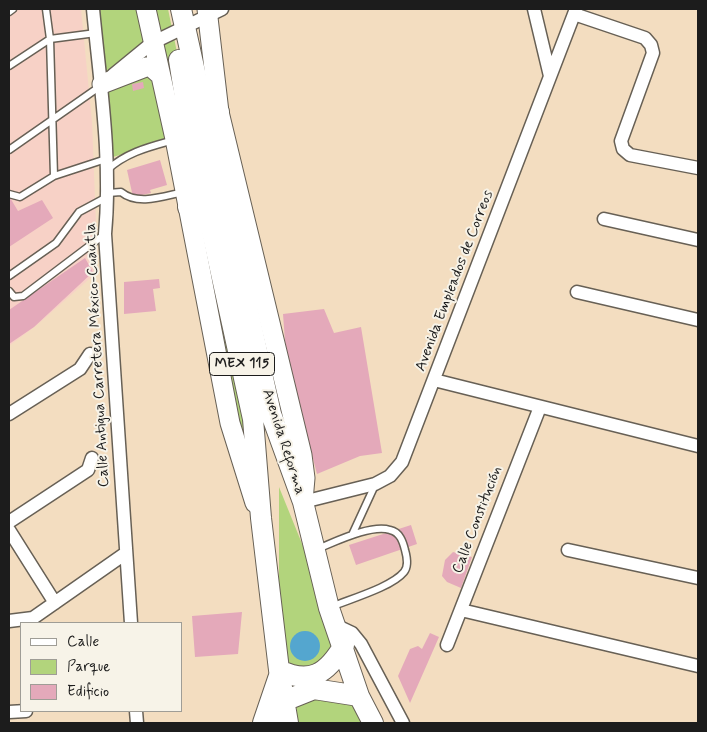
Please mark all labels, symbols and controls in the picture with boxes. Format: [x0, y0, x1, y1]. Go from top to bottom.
street label: Avenida Empleados de Correos [412, 188, 498, 374]
street label: Calle Antigua Carretera México-Cuautla [82, 222, 114, 488]
road number: MEX 115 [210, 352, 274, 376]
street label: Avenida Reforma [257, 387, 309, 497]
street label: Calle Constitución [449, 464, 507, 576]
legend [20, 622, 182, 712]
text: Calle [67, 632, 99, 652]
text: Parque [67, 657, 110, 677]
text: Edificio [67, 682, 109, 702]

